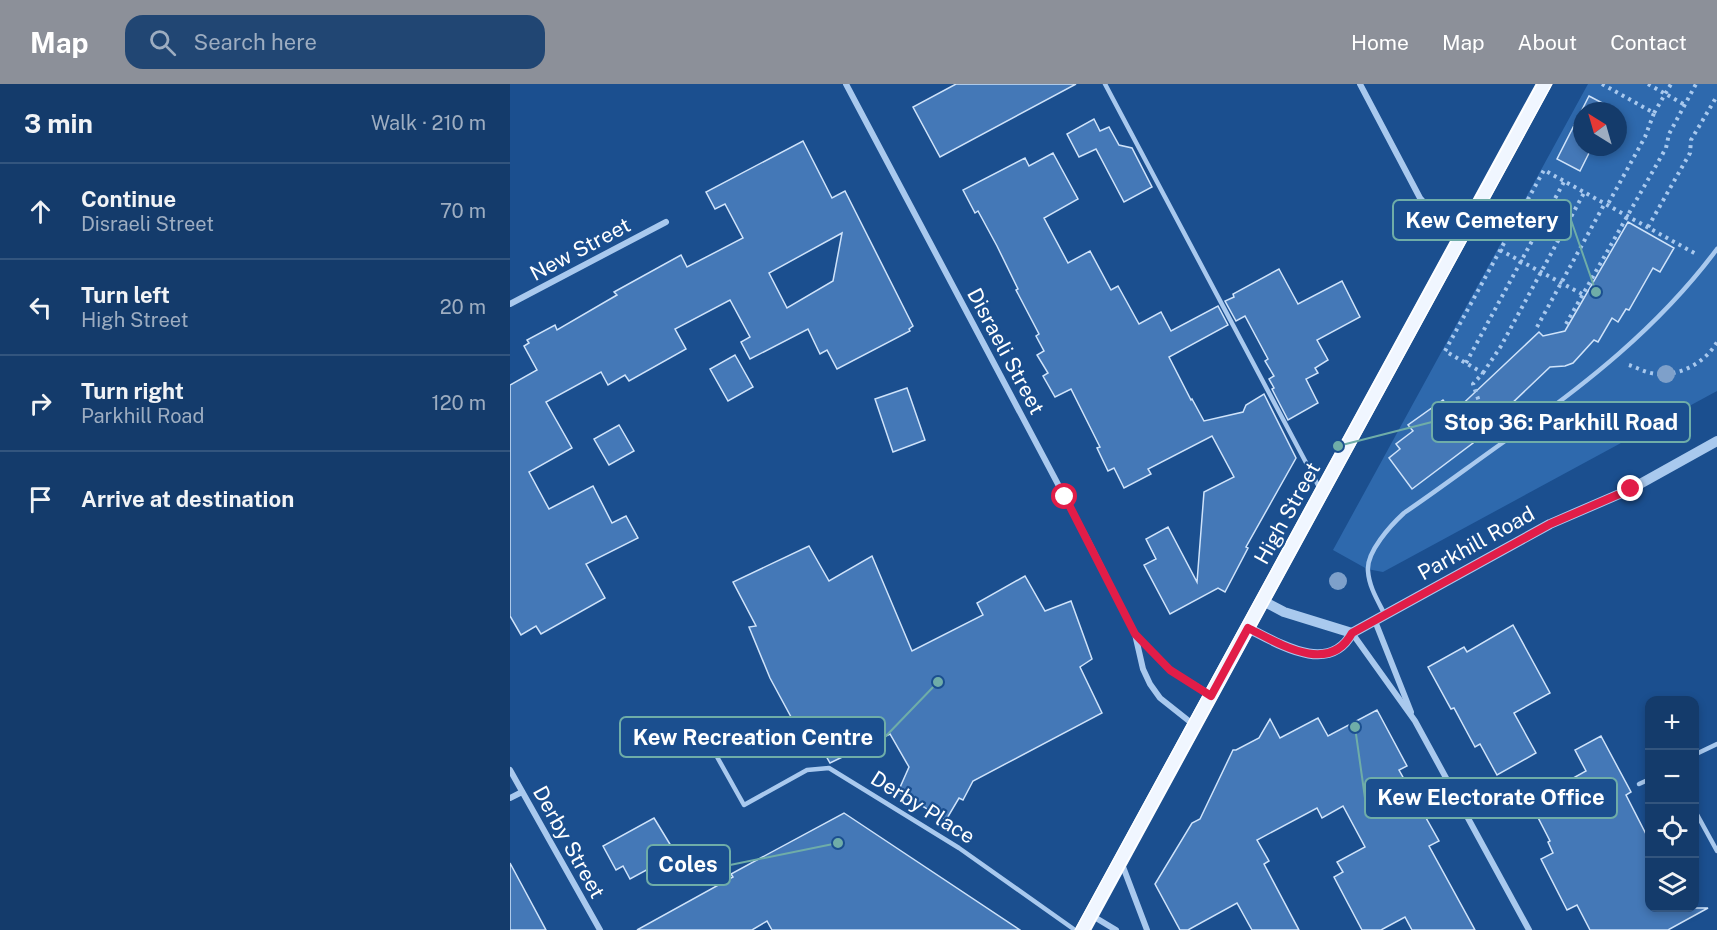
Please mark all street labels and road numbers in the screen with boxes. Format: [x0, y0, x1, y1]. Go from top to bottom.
street label: New Street [525, 212, 635, 286]
street label: Disraeli Street [962, 283, 1050, 419]
street label: High Street [1249, 458, 1325, 568]
street label: Parkhill Road [1413, 501, 1539, 585]
street label: Derby Place [866, 765, 980, 849]
street label: Derby Street [528, 781, 610, 903]

